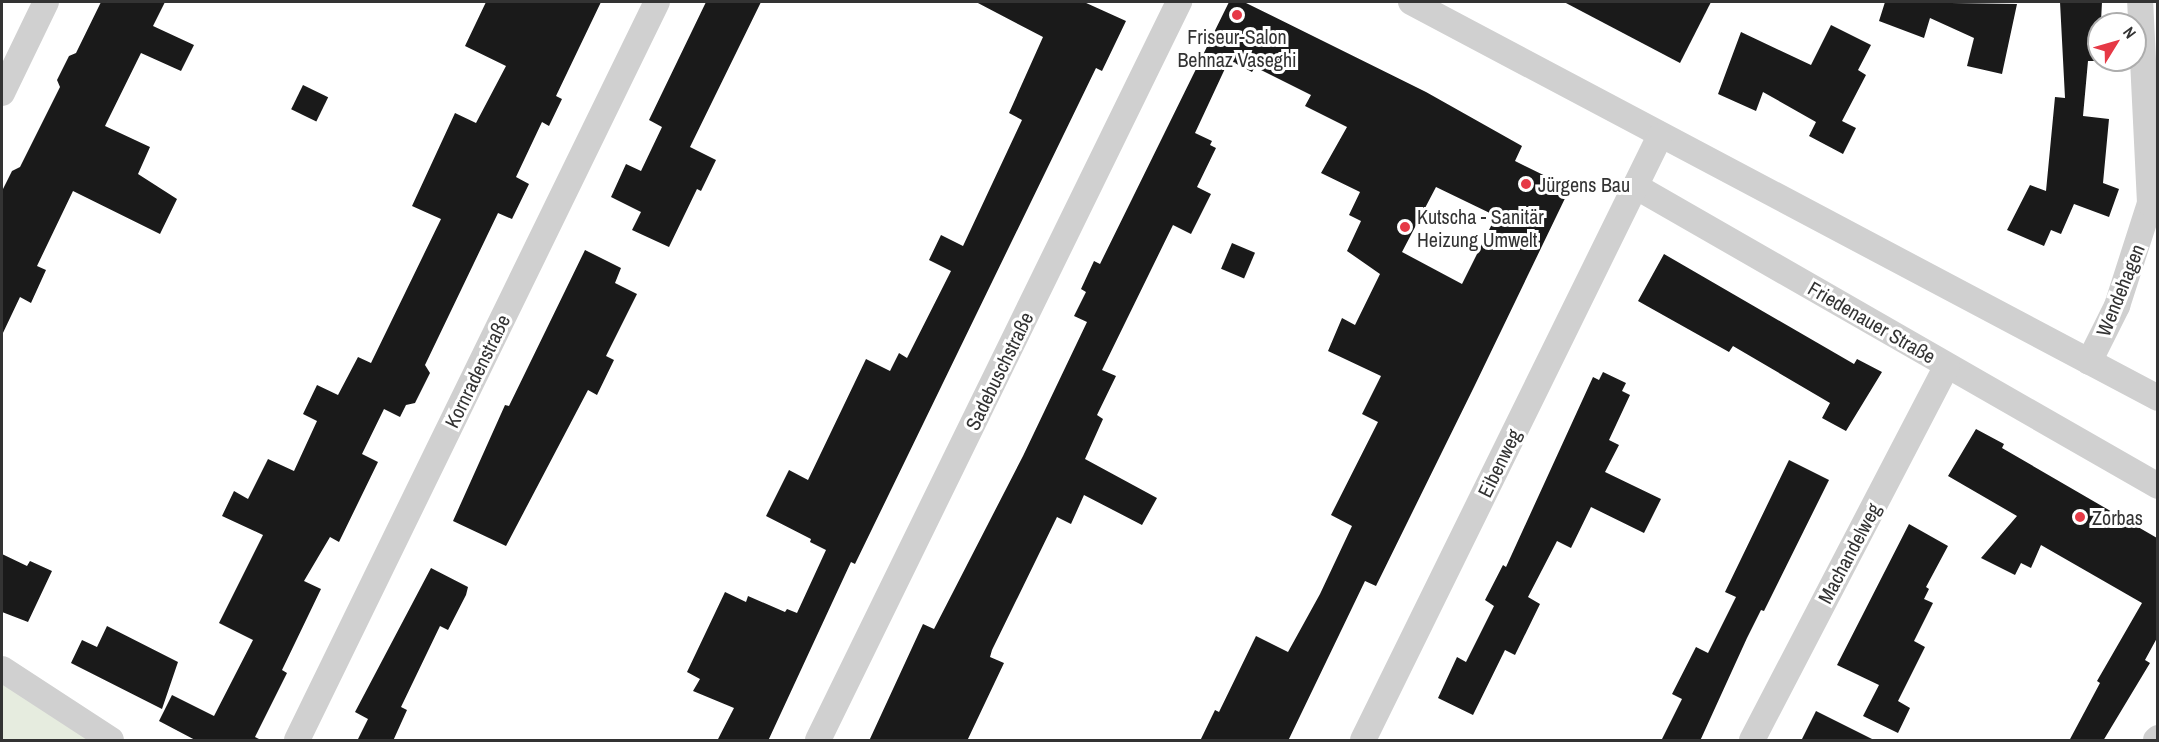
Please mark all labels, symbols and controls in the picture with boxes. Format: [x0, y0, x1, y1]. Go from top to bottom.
marker: Friseur-Salon Behnaz Vaseghi [1230, 8, 1244, 22]
north arrow [2087, 12, 2147, 72]
text: N [2118, 22, 2141, 43]
place label: Friseur-Salon Behnaz Vaseghi [1177, 24, 1297, 71]
place label: Jürgens Bau [1538, 172, 1630, 196]
marker: Jürgens Bau [1519, 177, 1533, 191]
place label: Kutscha - Sanitär Heizung Umwelt [1417, 204, 1544, 251]
marker: Kutscha - Sanitär Heizung Umwelt [1398, 220, 1412, 234]
street label: Wendehagen [2091, 240, 2149, 340]
street label: Friedenauer Straße [1804, 276, 1940, 368]
street label: Sadebuschstraße [960, 308, 1038, 434]
street label: Kornradenstraße [439, 310, 515, 432]
street label: Eibenweg [1472, 425, 1526, 501]
street label: Machandelweg [1813, 499, 1885, 607]
place label: Zorbas [2092, 505, 2143, 529]
marker: Zorbas [2073, 510, 2087, 524]

